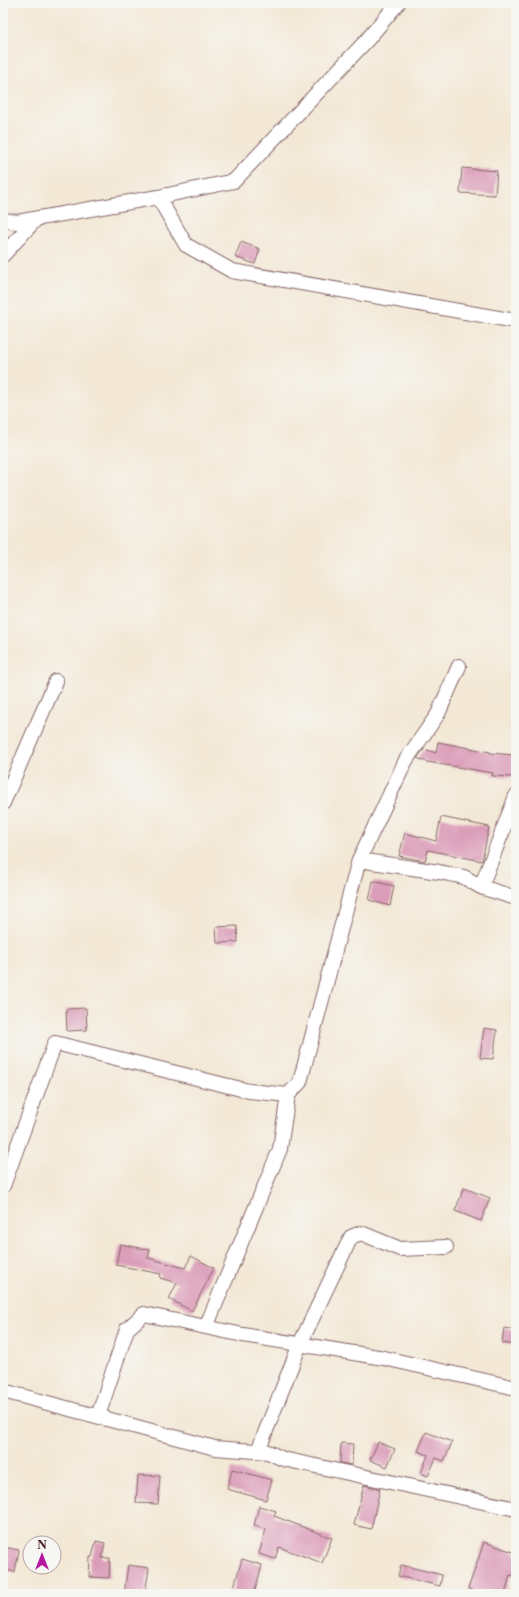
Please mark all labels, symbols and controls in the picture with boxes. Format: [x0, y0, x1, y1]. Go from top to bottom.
north arrow [22, 1535, 62, 1575]
text: N [37, 1538, 47, 1552]

